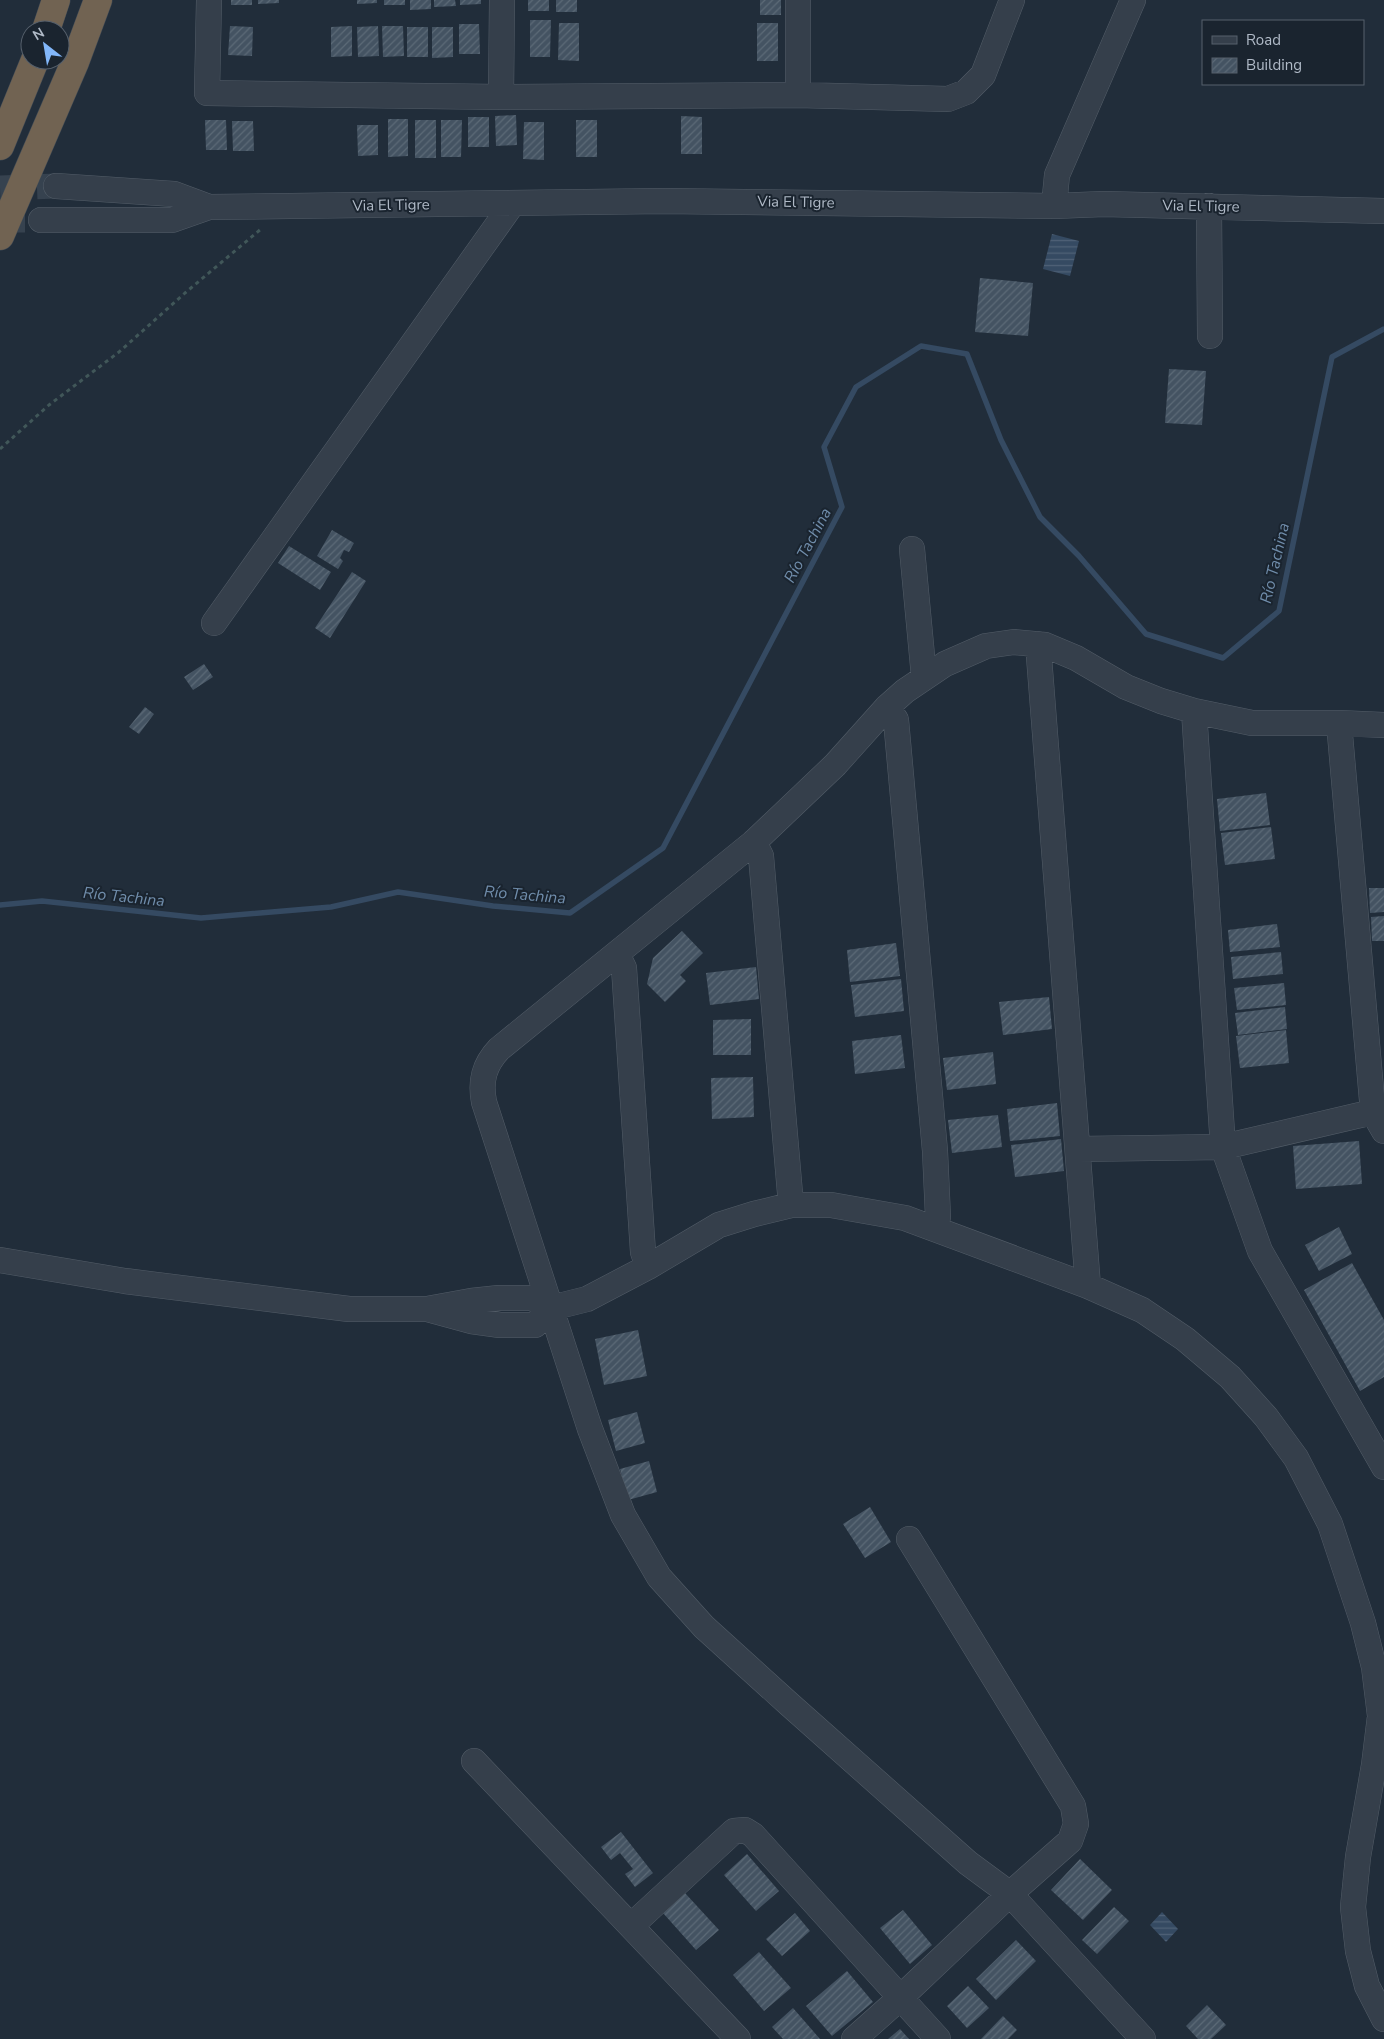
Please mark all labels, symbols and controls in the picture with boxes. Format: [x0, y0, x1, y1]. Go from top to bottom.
north arrow [20, 20, 70, 70]
legend [1202, 20, 1364, 85]
text: N [29, 23, 48, 45]
text: Road [1246, 30, 1281, 50]
text: Building [1246, 55, 1302, 75]
street label: Via El Tigre [756, 191, 835, 213]
street label: Via El Tigre [351, 194, 430, 216]
street label: Via El Tigre [1161, 195, 1240, 217]
water label: Río Tachina [779, 504, 837, 587]
water label: Río Tachina [1255, 521, 1295, 606]
water label: Río Tachina [483, 880, 567, 910]
water label: Río Tachina [82, 882, 166, 912]

